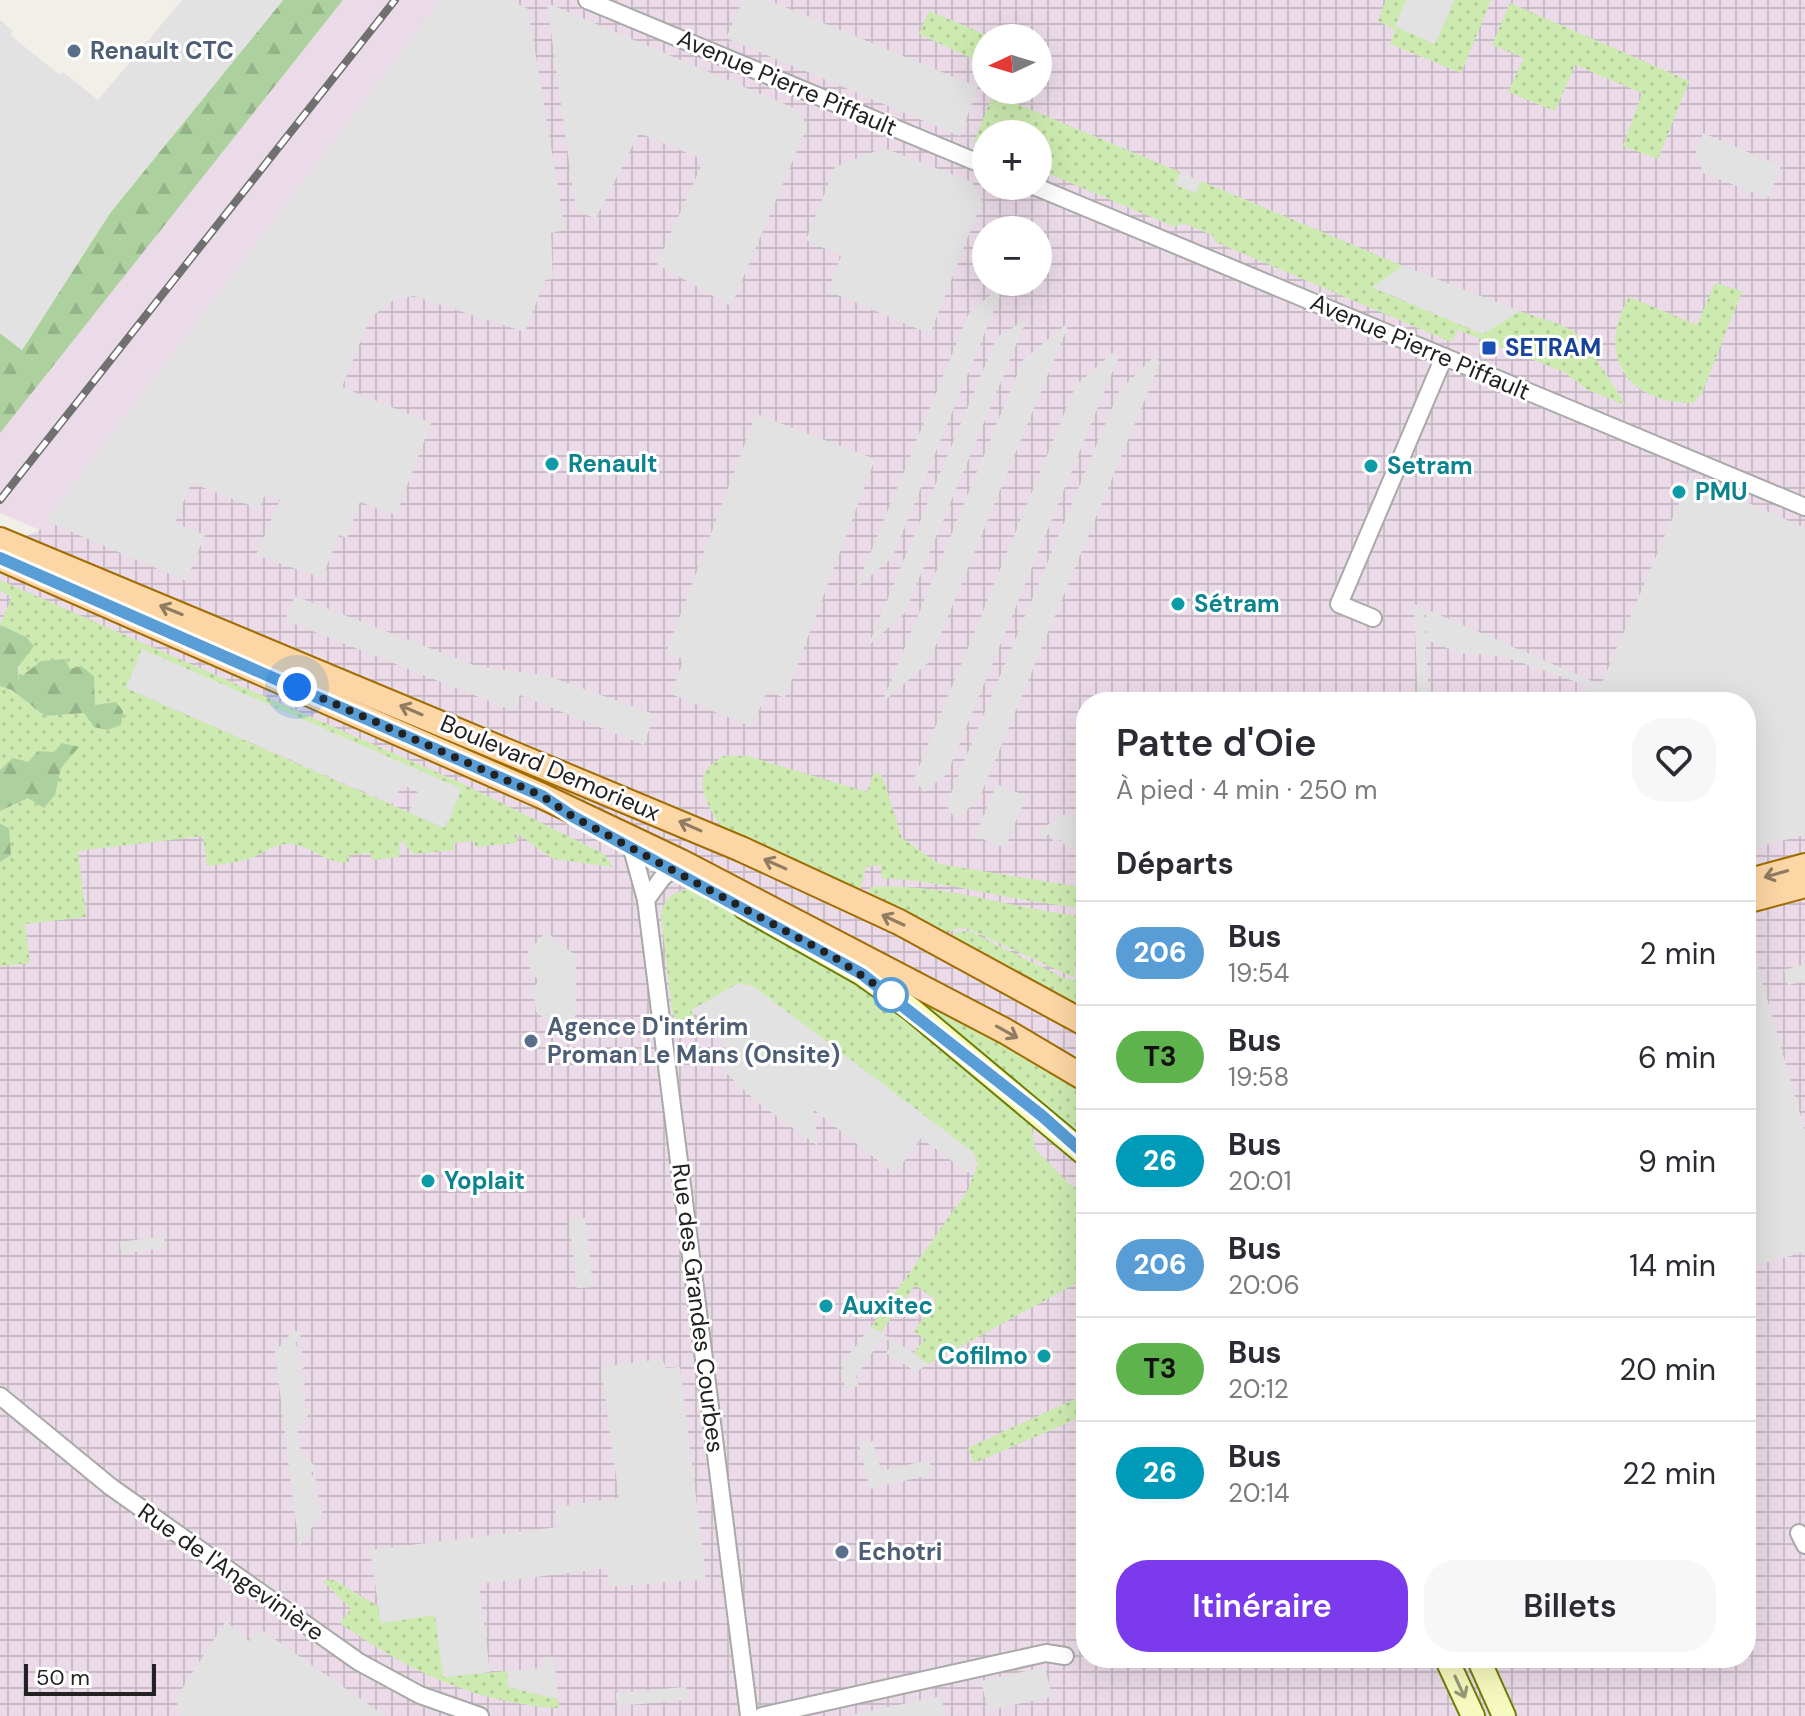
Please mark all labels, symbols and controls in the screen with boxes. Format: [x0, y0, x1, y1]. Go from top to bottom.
street label: Avenue Pierre Piffault [673, 22, 902, 143]
north arrow [972, 24, 1052, 104]
map controls [972, 24, 1052, 296]
place label: Renault CTC [90, 35, 234, 66]
marker: Renault CTC [65, 42, 83, 60]
button: + [972, 120, 1052, 200]
button: − [972, 216, 1052, 296]
street label: Avenue Pierre Piffault [1306, 286, 1535, 407]
place label: SETRAM [1505, 332, 1601, 363]
marker: SETRAM [1480, 339, 1498, 357]
place label: Renault [568, 448, 657, 479]
place label: Setram [1387, 450, 1473, 481]
marker: Renault [543, 455, 561, 473]
marker: Setram [1362, 457, 1380, 475]
place label: PMU [1695, 476, 1747, 507]
marker: PMU [1670, 483, 1688, 501]
place label: Sétram [1194, 588, 1280, 619]
marker: Sétram [1169, 595, 1187, 613]
one-way arrow [159, 602, 184, 616]
your location [277, 667, 317, 707]
one-way arrow [399, 702, 424, 716]
street label: Boulevard Demorieux [436, 707, 665, 828]
text: Patte d'Oie [1116, 718, 1316, 768]
button: heart [1632, 718, 1716, 802]
text: À pied · 4 min · 250 m [1116, 773, 1377, 807]
one-way arrow [678, 818, 703, 833]
text: Départs [1116, 844, 1234, 883]
one-way arrow [764, 856, 788, 871]
one-way arrow [1763, 867, 1789, 882]
one-way arrow [881, 912, 905, 927]
text: Bus [1228, 917, 1282, 956]
text: 206 [1133, 934, 1187, 971]
text: 2 min [1640, 934, 1716, 973]
text: 19:54 [1228, 956, 1289, 990]
unlabelled marker [874, 978, 908, 1012]
place label: Agence D'intérim Proman Le Mans (Onsite) [547, 1011, 840, 1070]
text: Bus [1228, 1021, 1282, 1060]
one-way arrow [995, 1025, 1018, 1041]
marker: Agence D'intérim Proman Le Mans (Onsite) [522, 1032, 540, 1050]
text: T3 [1143, 1038, 1177, 1075]
text: 6 min [1638, 1038, 1716, 1077]
text: 19:58 [1228, 1060, 1289, 1094]
text: Bus [1228, 1125, 1282, 1164]
text: 26 [1143, 1142, 1177, 1179]
text: 9 min [1638, 1142, 1716, 1181]
street label: Rue des Grandes Courbes [665, 1162, 732, 1454]
text: 20:01 [1228, 1164, 1292, 1198]
place label: Yoplait [444, 1165, 525, 1196]
marker: Yoplait [419, 1172, 437, 1190]
text: Bus [1228, 1229, 1282, 1268]
text: 206 [1133, 1246, 1187, 1283]
text: 14 min [1629, 1246, 1716, 1285]
text: 20:06 [1228, 1268, 1300, 1302]
place label: Auxitec [842, 1290, 933, 1321]
marker: Auxitec [817, 1297, 835, 1315]
text: Bus [1228, 1333, 1282, 1372]
place label: Cofilmo [937, 1340, 1028, 1371]
marker: Cofilmo [1035, 1347, 1053, 1365]
text: T3 [1143, 1350, 1177, 1387]
text: 20 min [1619, 1350, 1716, 1389]
text: 20:12 [1228, 1372, 1289, 1406]
text: Bus [1228, 1437, 1282, 1476]
text: 26 [1143, 1454, 1177, 1491]
text: 22 min [1622, 1454, 1716, 1493]
text: 20:14 [1228, 1476, 1290, 1510]
street label: Rue de l'Angevinière [132, 1496, 330, 1647]
place label: Echotri [858, 1536, 942, 1567]
marker: Echotri [833, 1543, 851, 1561]
button: Itinéraire [1116, 1560, 1408, 1652]
button: Billets [1424, 1560, 1716, 1652]
scale bar [24, 1660, 156, 1696]
text: 50 m [36, 1663, 90, 1692]
one-way arrow [1453, 1674, 1468, 1699]

